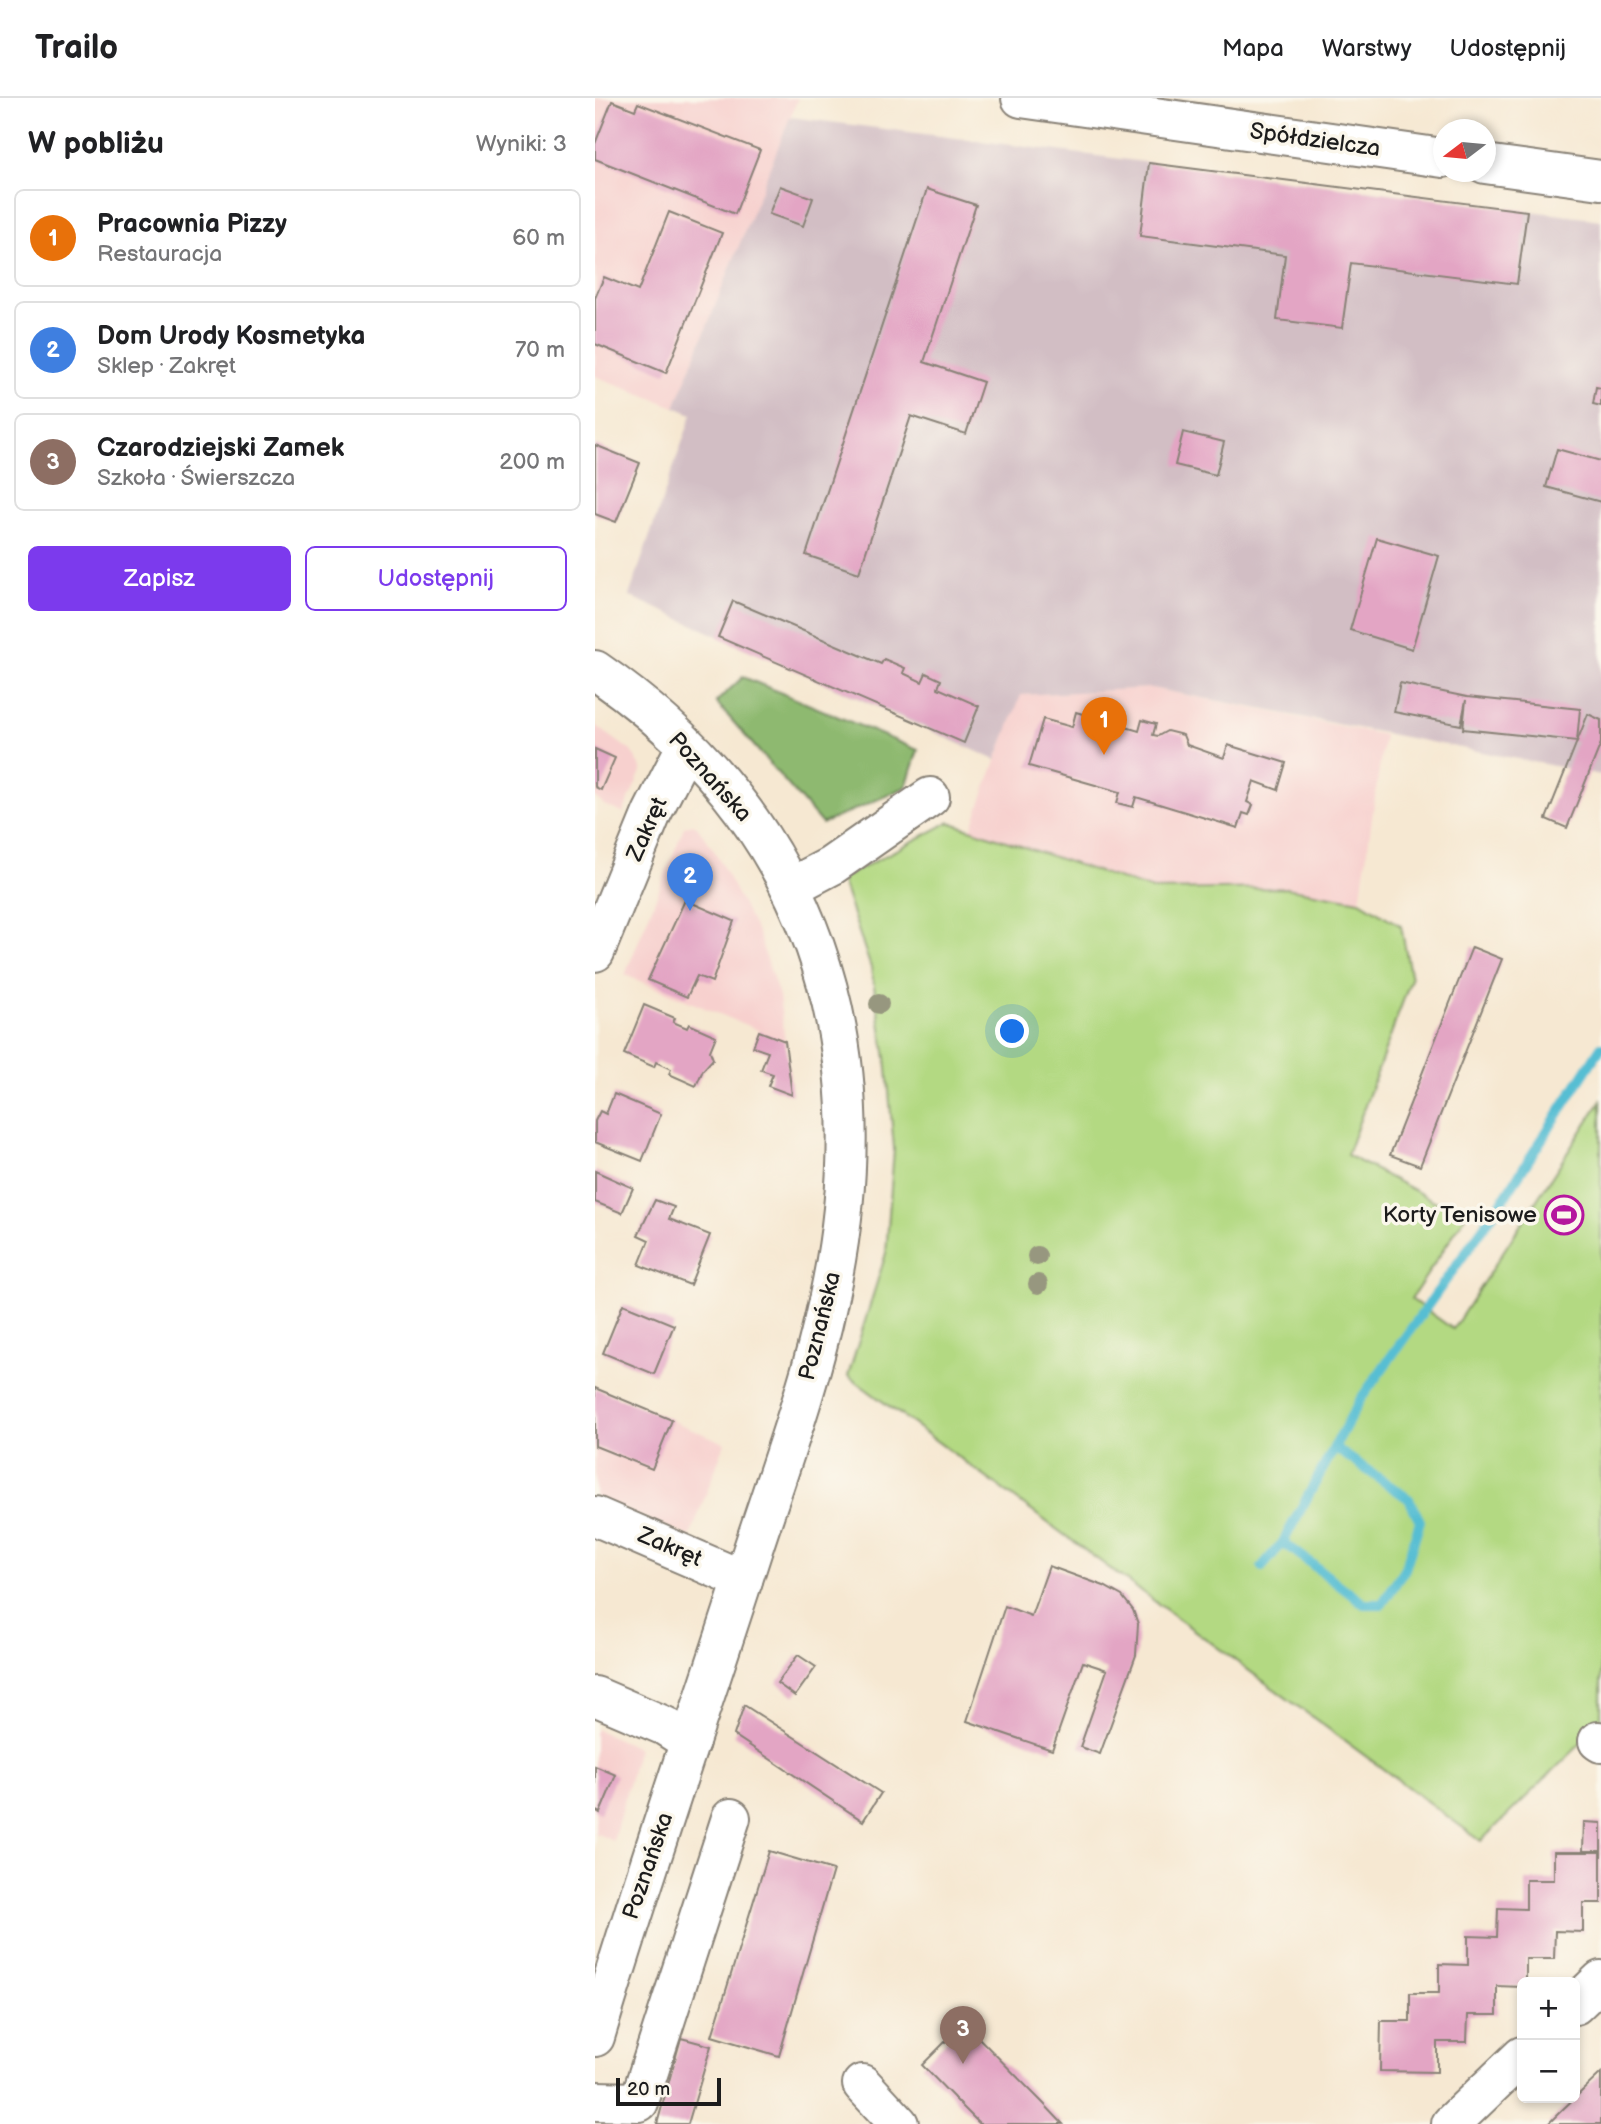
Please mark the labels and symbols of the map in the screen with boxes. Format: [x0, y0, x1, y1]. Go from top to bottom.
street label: Spółdzielcza [1248, 117, 1382, 163]
north arrow [1433, 119, 1496, 182]
pin: 1 [1081, 697, 1127, 755]
street label: Poznańska [662, 726, 758, 828]
street label: Zakręt [620, 793, 673, 866]
pin: 2 [667, 853, 713, 911]
your location [995, 1014, 1029, 1048]
sports icon: Korty Tenisowe [1543, 1194, 1585, 1236]
place label: Korty Tenisowe [1383, 1201, 1537, 1229]
street label: Poznańska [793, 1269, 847, 1383]
street label: Zakręt [633, 1521, 706, 1573]
street label: Poznańska [617, 1809, 679, 1923]
pin: 3 [940, 2006, 986, 2064]
scale bar [616, 2075, 721, 2107]

